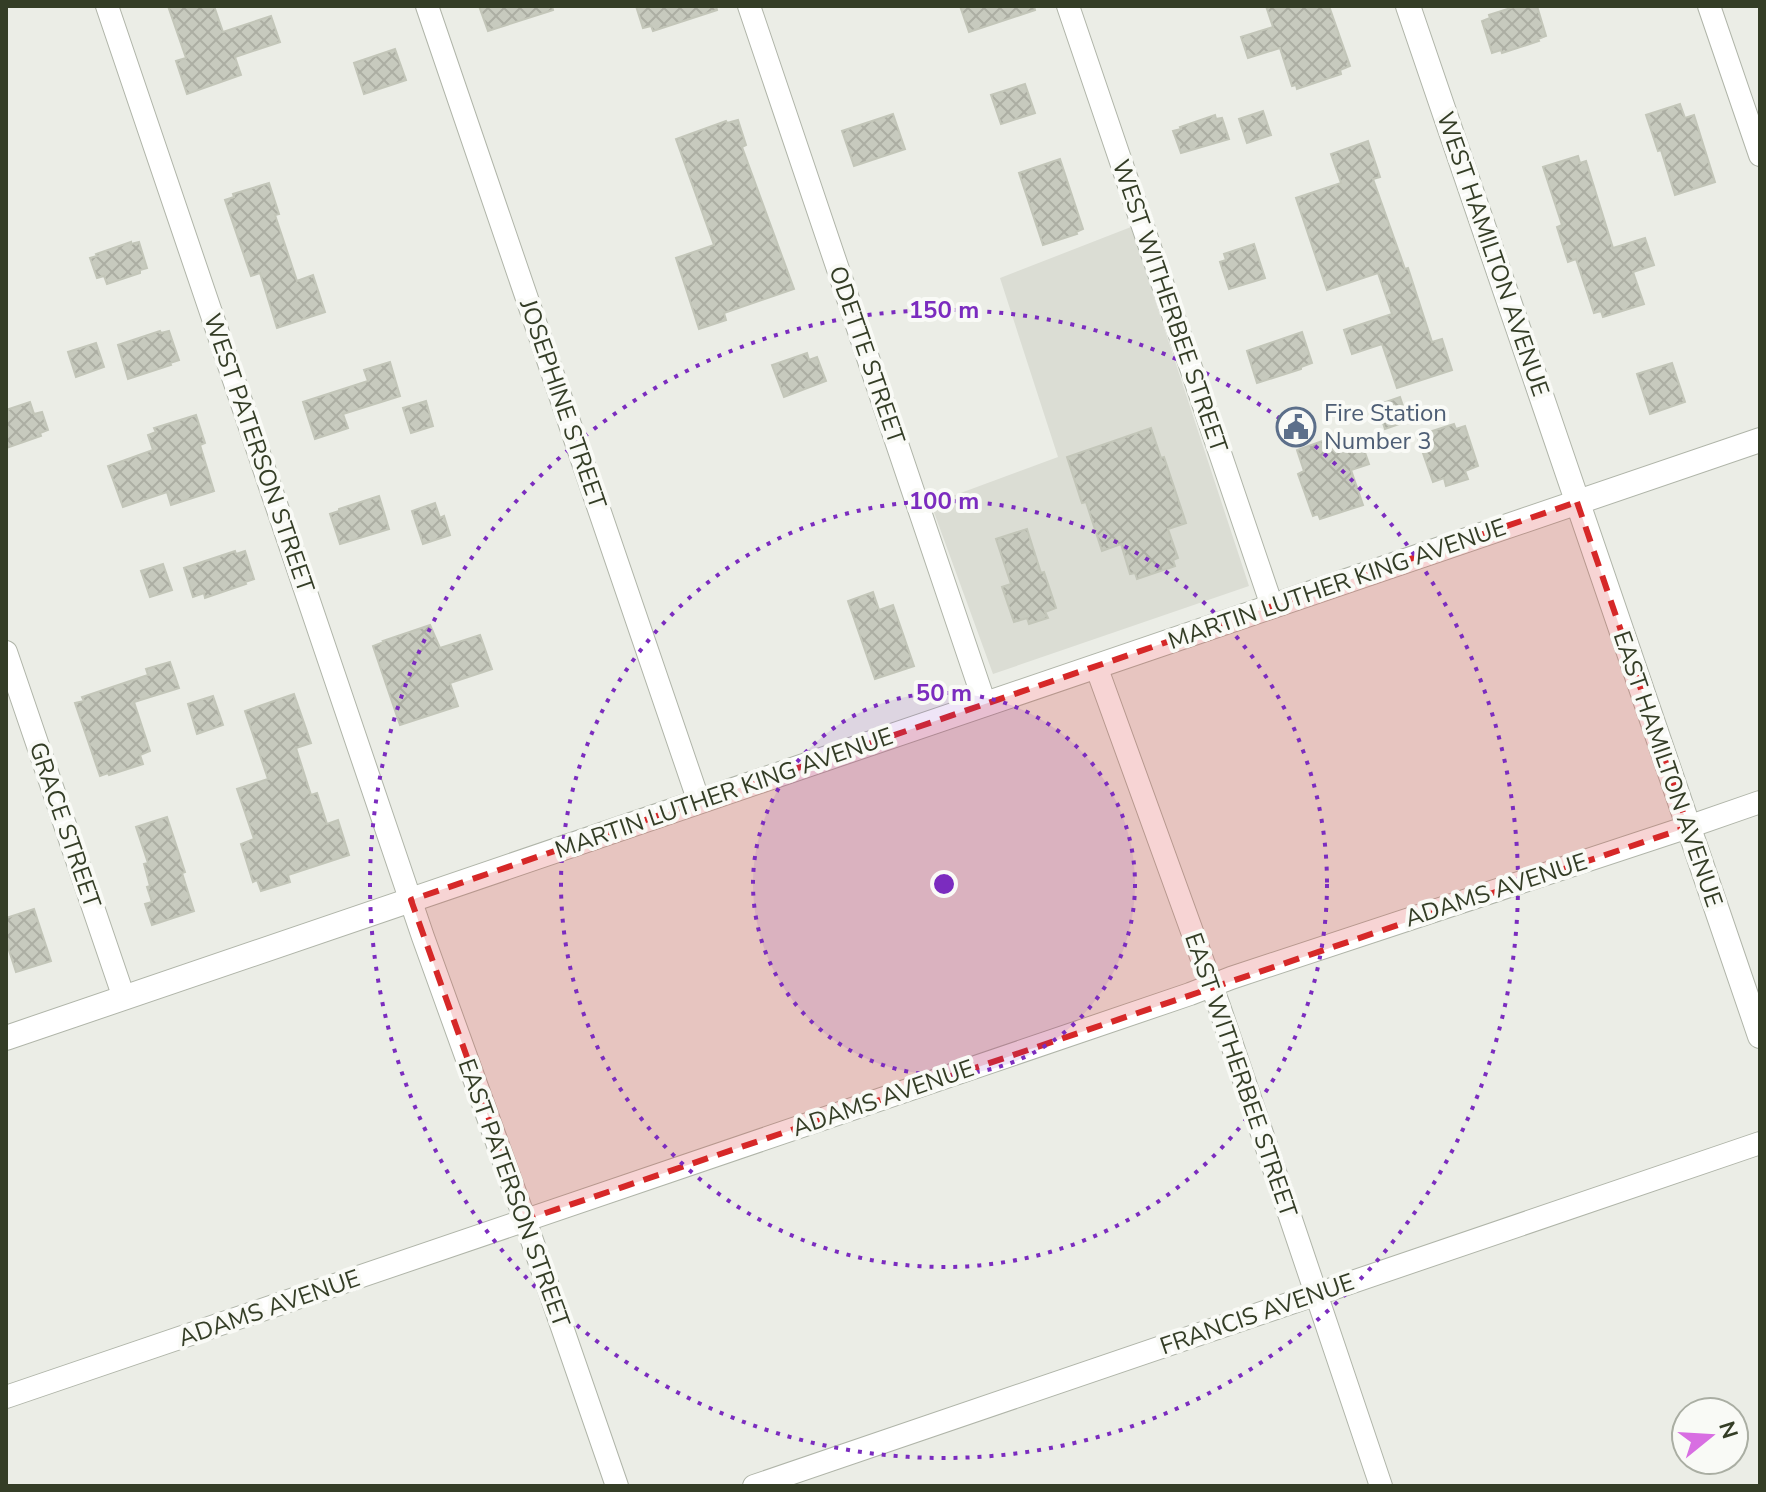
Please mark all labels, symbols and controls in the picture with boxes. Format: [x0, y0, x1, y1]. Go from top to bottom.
street label: WEST HAMILTON AVENUE [1429, 107, 1557, 401]
street label: WEST WITHERBEE STREET [1105, 155, 1235, 457]
street label: ODETTE STREET [822, 262, 913, 449]
street label: JOSEPHINE STREET [512, 294, 614, 513]
text: 150 m [909, 294, 979, 326]
street label: WEST PATERSON STREET [196, 309, 322, 597]
place label: Fire Station Number 3 [1324, 397, 1447, 457]
public building icon: Fire Station Number 3 [1275, 406, 1317, 448]
text: 100 m [909, 485, 979, 517]
street label: MARTIN LUTHER KING AVENUE [1164, 511, 1510, 657]
street label: EAST HAMILTON AVENUE [1606, 627, 1730, 911]
text: 50 m [916, 677, 972, 709]
street label: MARTIN LUTHER KING AVENUE [551, 720, 897, 866]
street label: GRACE STREET [22, 738, 109, 913]
street label: ADAMS AVENUE [1401, 845, 1591, 935]
centre of rings [930, 870, 958, 898]
street label: EAST WITHERBEE STREET [1177, 929, 1305, 1222]
street label: ADAMS AVENUE [788, 1052, 978, 1144]
street label: EAST PATERSON STREET [450, 1054, 578, 1332]
street label: ADAMS AVENUE [174, 1262, 364, 1354]
street label: FRANCIS AVENUE [1156, 1266, 1358, 1362]
north arrow [1670, 1396, 1750, 1476]
text: N [1711, 1418, 1745, 1443]

